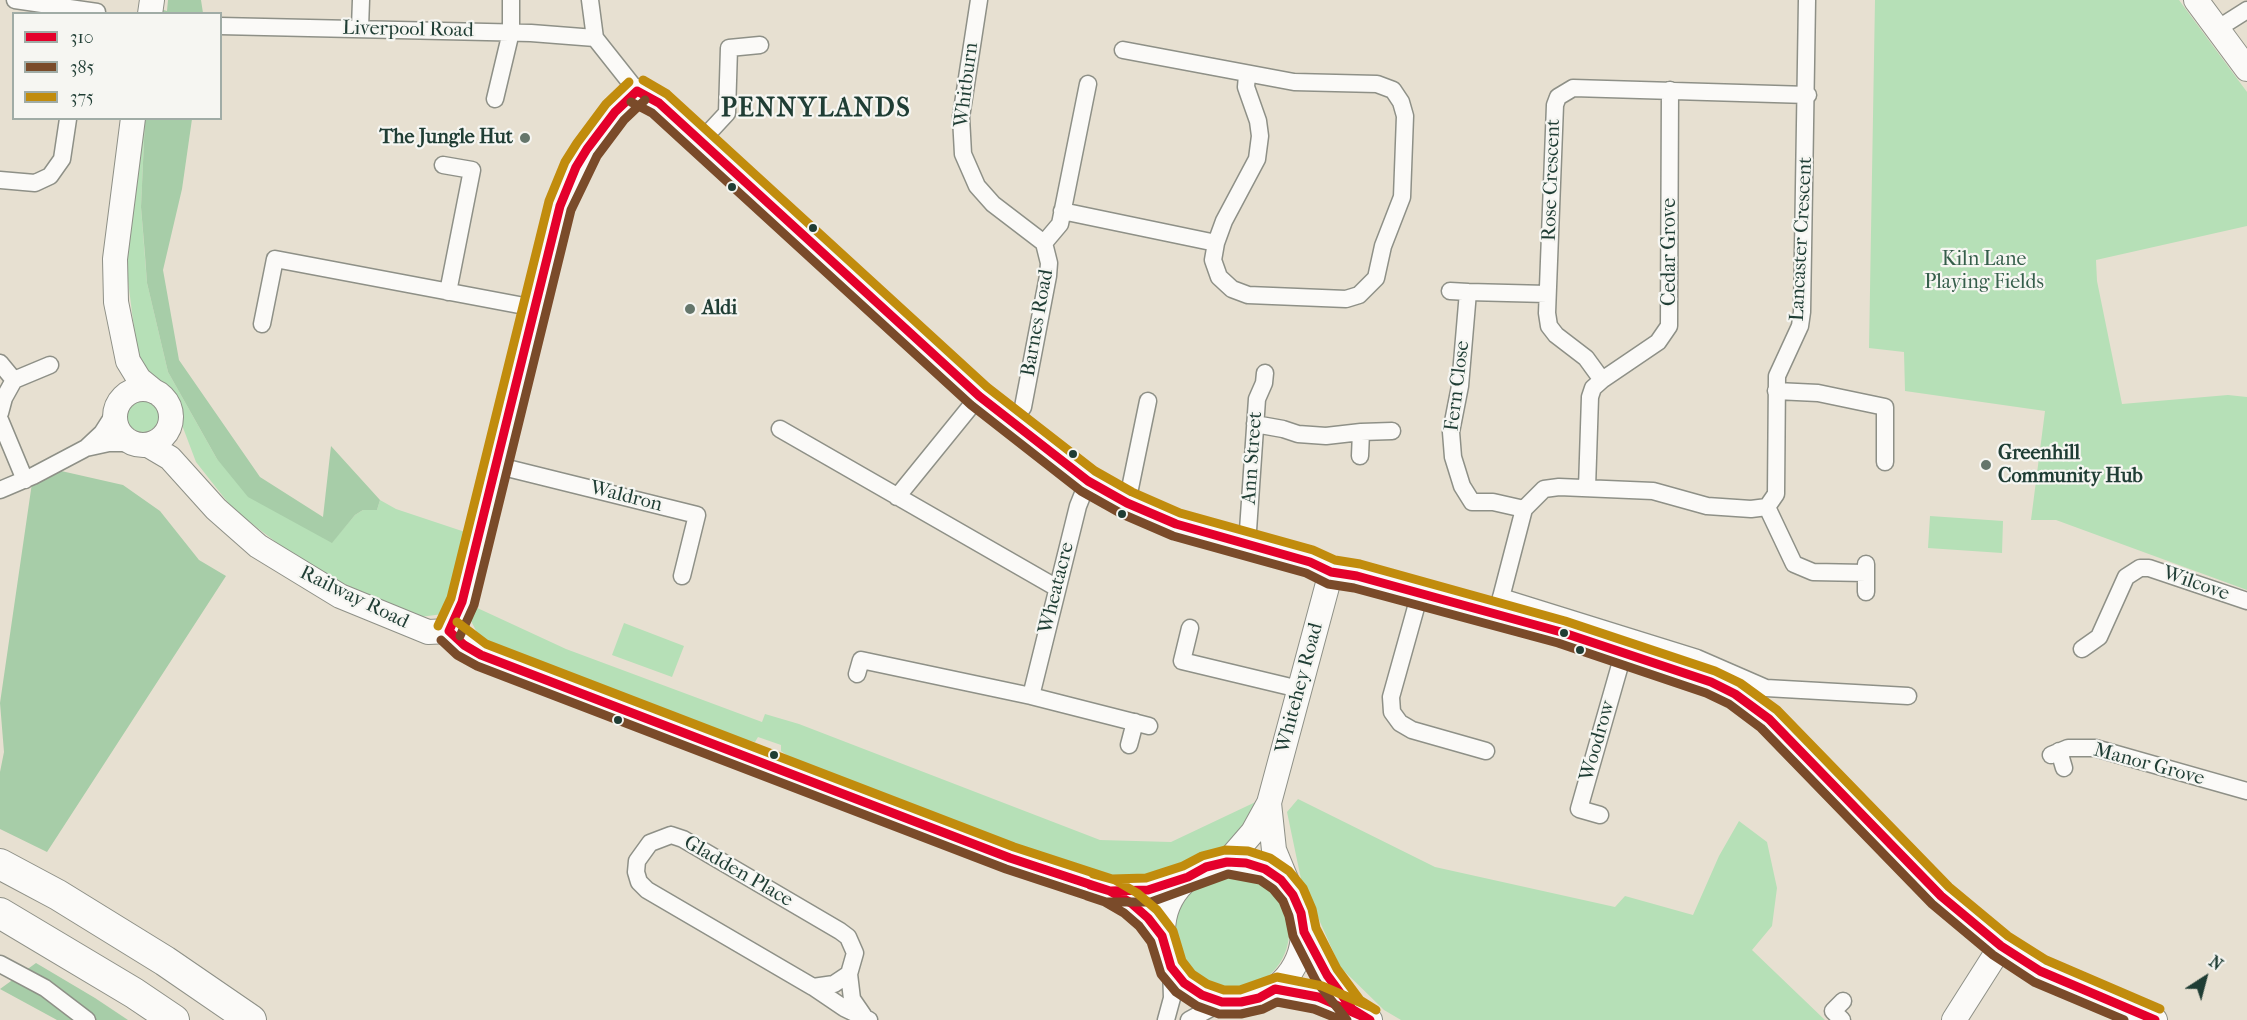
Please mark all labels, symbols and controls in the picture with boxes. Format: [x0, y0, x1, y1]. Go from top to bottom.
legend [12, 12, 222, 120]
street label: Liverpool Road [342, 17, 474, 43]
text: 310 [70, 27, 94, 48]
street label: Whitburn [950, 41, 984, 129]
text: 385 [70, 57, 94, 78]
text: 375 [70, 87, 94, 108]
district label: PENNYLANDS [721, 94, 911, 126]
street label: Rose Crescent [1538, 118, 1566, 242]
place label: The Jungle Hut [379, 126, 513, 150]
marker: The Jungle Hut [518, 131, 532, 145]
street label: Lancaster Crescent [1786, 156, 1818, 322]
unlabelled marker [726, 181, 738, 193]
street label: Cedar Grove [1658, 198, 1682, 306]
unlabelled marker [807, 222, 819, 234]
park label: Kiln Lane Playing Fields [1924, 248, 2044, 295]
street label: Barnes Road [1017, 268, 1059, 378]
place label: Aldi [702, 297, 737, 321]
marker: Aldi [683, 302, 697, 316]
street label: Fern Close [1441, 339, 1475, 433]
street label: Ann Street [1238, 411, 1268, 505]
place label: Greenhill Community Hub [1998, 442, 2143, 489]
unlabelled marker [1067, 448, 1079, 460]
marker: Greenhill Community Hub [1979, 458, 1993, 472]
street label: Waldron [587, 476, 665, 518]
unlabelled marker [1116, 508, 1128, 520]
street label: Wheatacre [1034, 540, 1080, 636]
street label: Railway Road [296, 561, 412, 635]
street label: Wilcove [2160, 561, 2232, 607]
street label: Whitehey Road [1271, 620, 1329, 756]
unlabelled marker [1558, 627, 1570, 639]
unlabelled marker [1574, 644, 1586, 656]
street label: Woodrow [1575, 698, 1621, 784]
unlabelled marker [612, 714, 624, 726]
street label: Manor Grove [2091, 739, 2207, 791]
unlabelled marker [768, 749, 780, 761]
street label: Gladden Place [679, 831, 797, 913]
north arrow [2175, 948, 2235, 1008]
text: N [2205, 952, 2226, 974]

